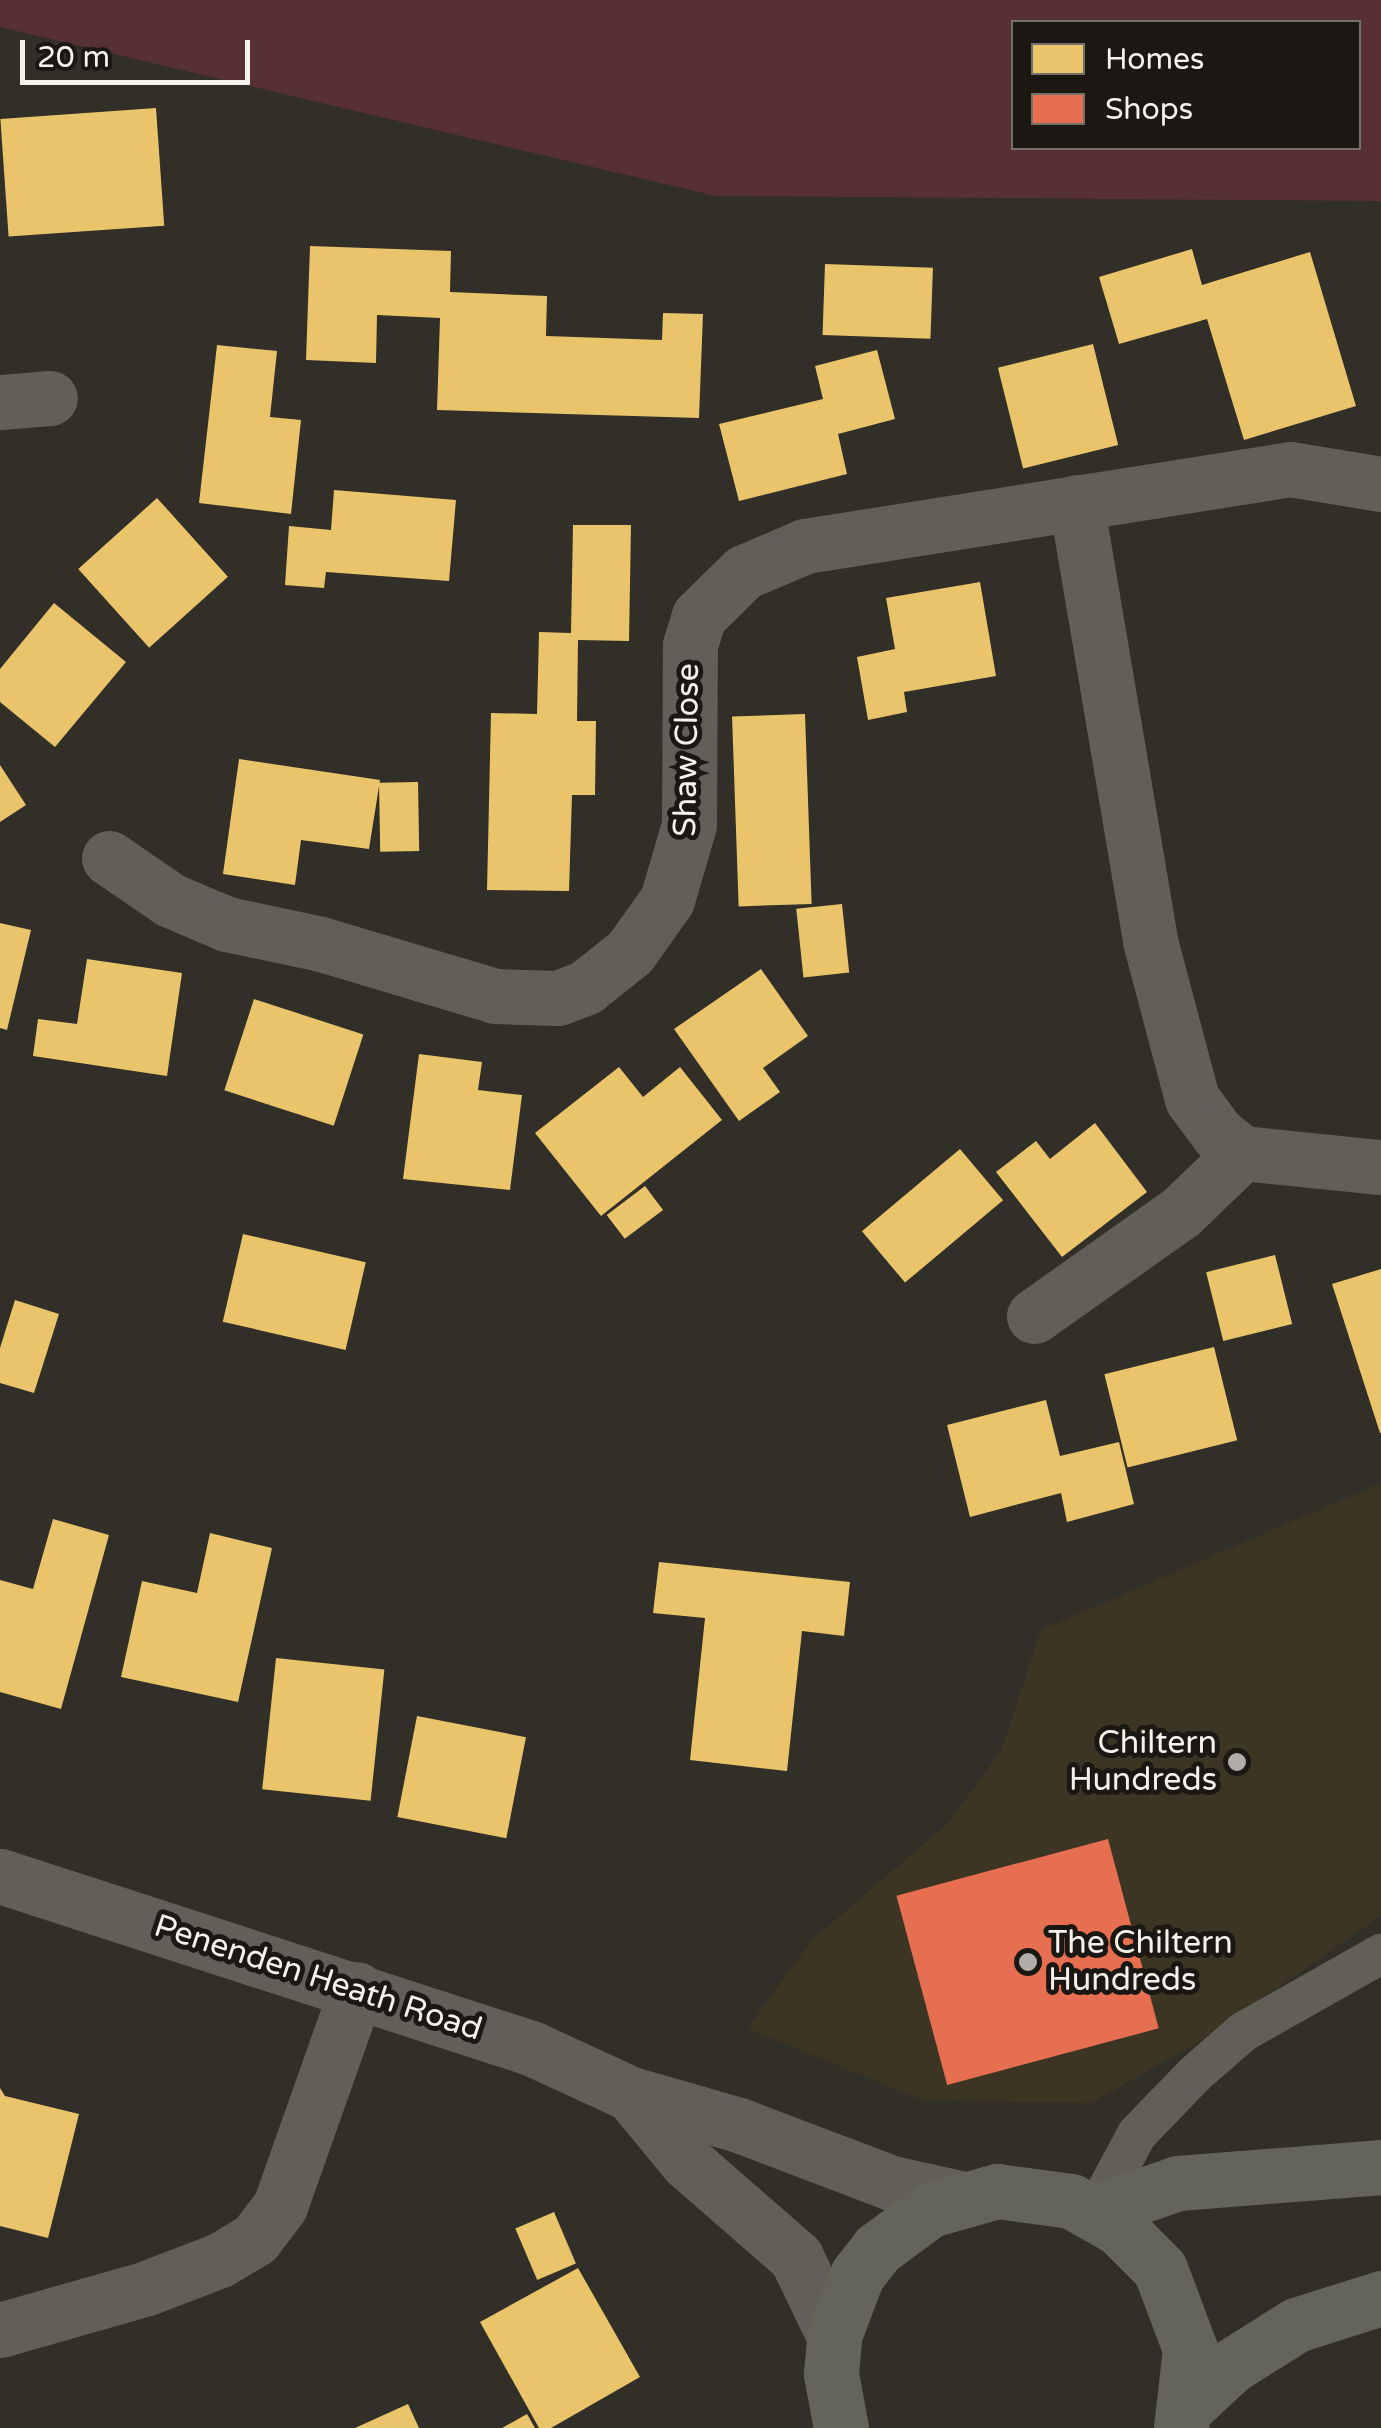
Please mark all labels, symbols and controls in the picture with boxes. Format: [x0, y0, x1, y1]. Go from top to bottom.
scale bar [25, 20, 255, 82]
legend [1011, 20, 1361, 150]
text: 20 m [37, 39, 110, 76]
text: Homes [1105, 41, 1204, 78]
text: Shops [1105, 91, 1193, 128]
street label: Shaw Close [666, 663, 708, 837]
place label: Chiltern Hundreds [1069, 1725, 1217, 1800]
marker: Chiltern Hundreds [1226, 1751, 1248, 1773]
street label: Penenden Heath Road [149, 1907, 487, 2049]
place label: The Chiltern Hundreds [1048, 1925, 1233, 2000]
marker: The Chiltern Hundreds [1017, 1951, 1039, 1973]

